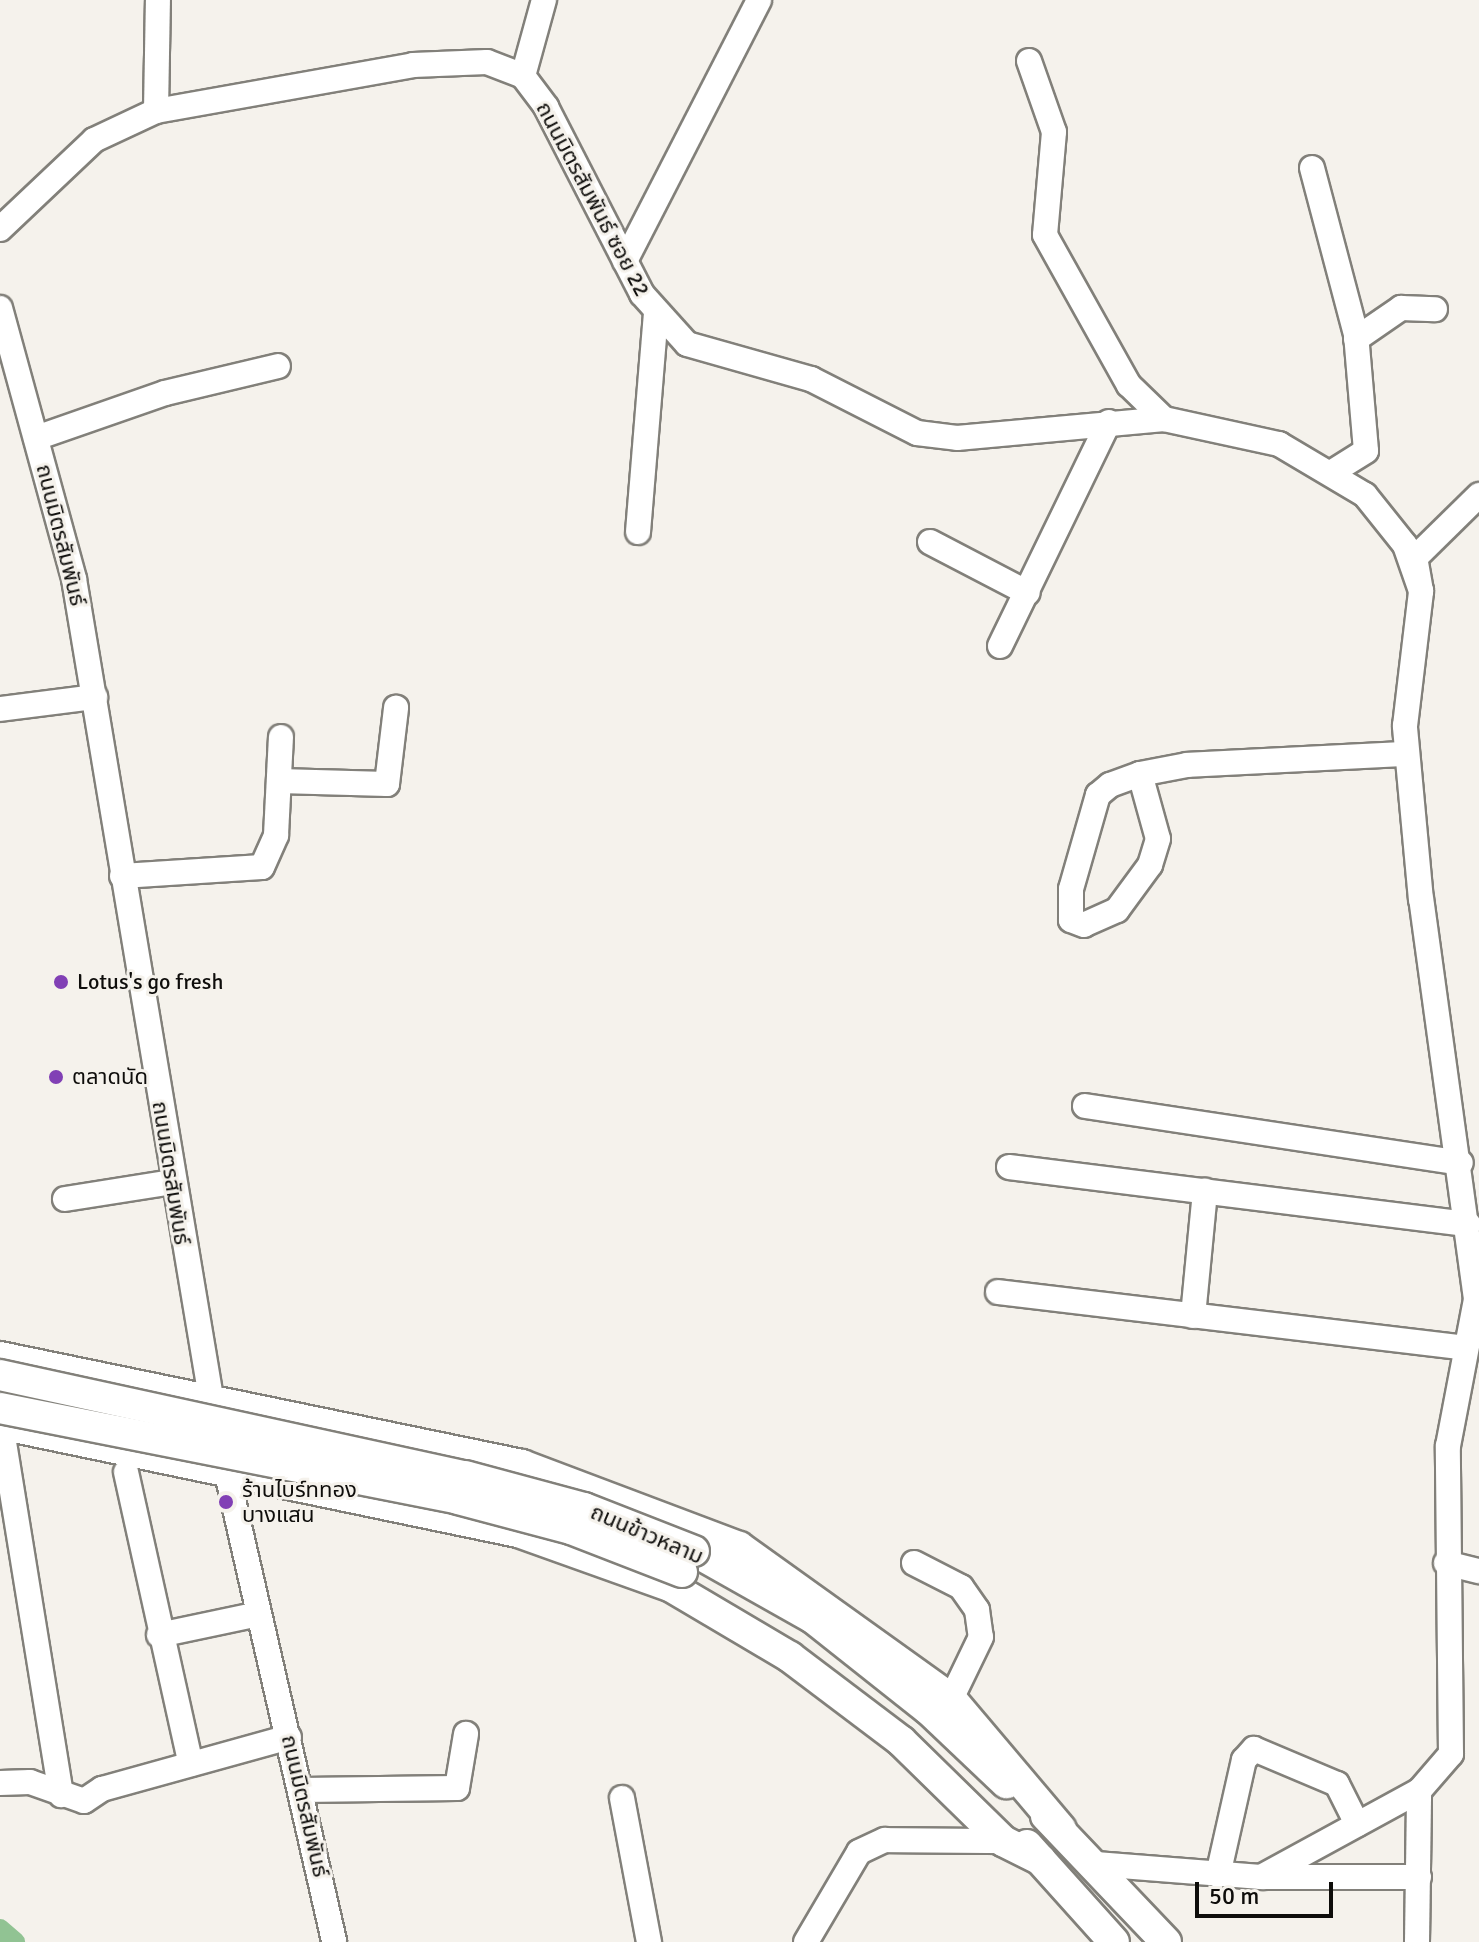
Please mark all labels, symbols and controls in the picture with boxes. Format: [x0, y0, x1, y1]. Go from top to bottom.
street label: ถนนมิตรสัมพันธ์ ซอย 22 [530, 97, 656, 301]
street label: ถนนมิตรสัมพันธ์ [31, 461, 91, 609]
place label: Lotus's go fresh [77, 969, 223, 995]
marker: Lotus's go fresh [52, 973, 70, 991]
place label: ตลาดนัด [72, 1064, 148, 1090]
marker: ตลาดนัด [47, 1068, 65, 1086]
street label: ถนนมิตรสัมพันธ์ [147, 1099, 195, 1247]
place label: ร้านไบร์ททอง บางแสน [242, 1476, 357, 1528]
marker: ร้านไบร์ททอง บางแสน [217, 1493, 235, 1511]
street label: ถนนข้าวหลาม [587, 1498, 707, 1570]
street label: ถนนมิตรสัมพันธ์ [276, 1732, 334, 1880]
scale bar [1199, 1866, 1337, 1916]
text: 50 m [1209, 1881, 1259, 1911]

